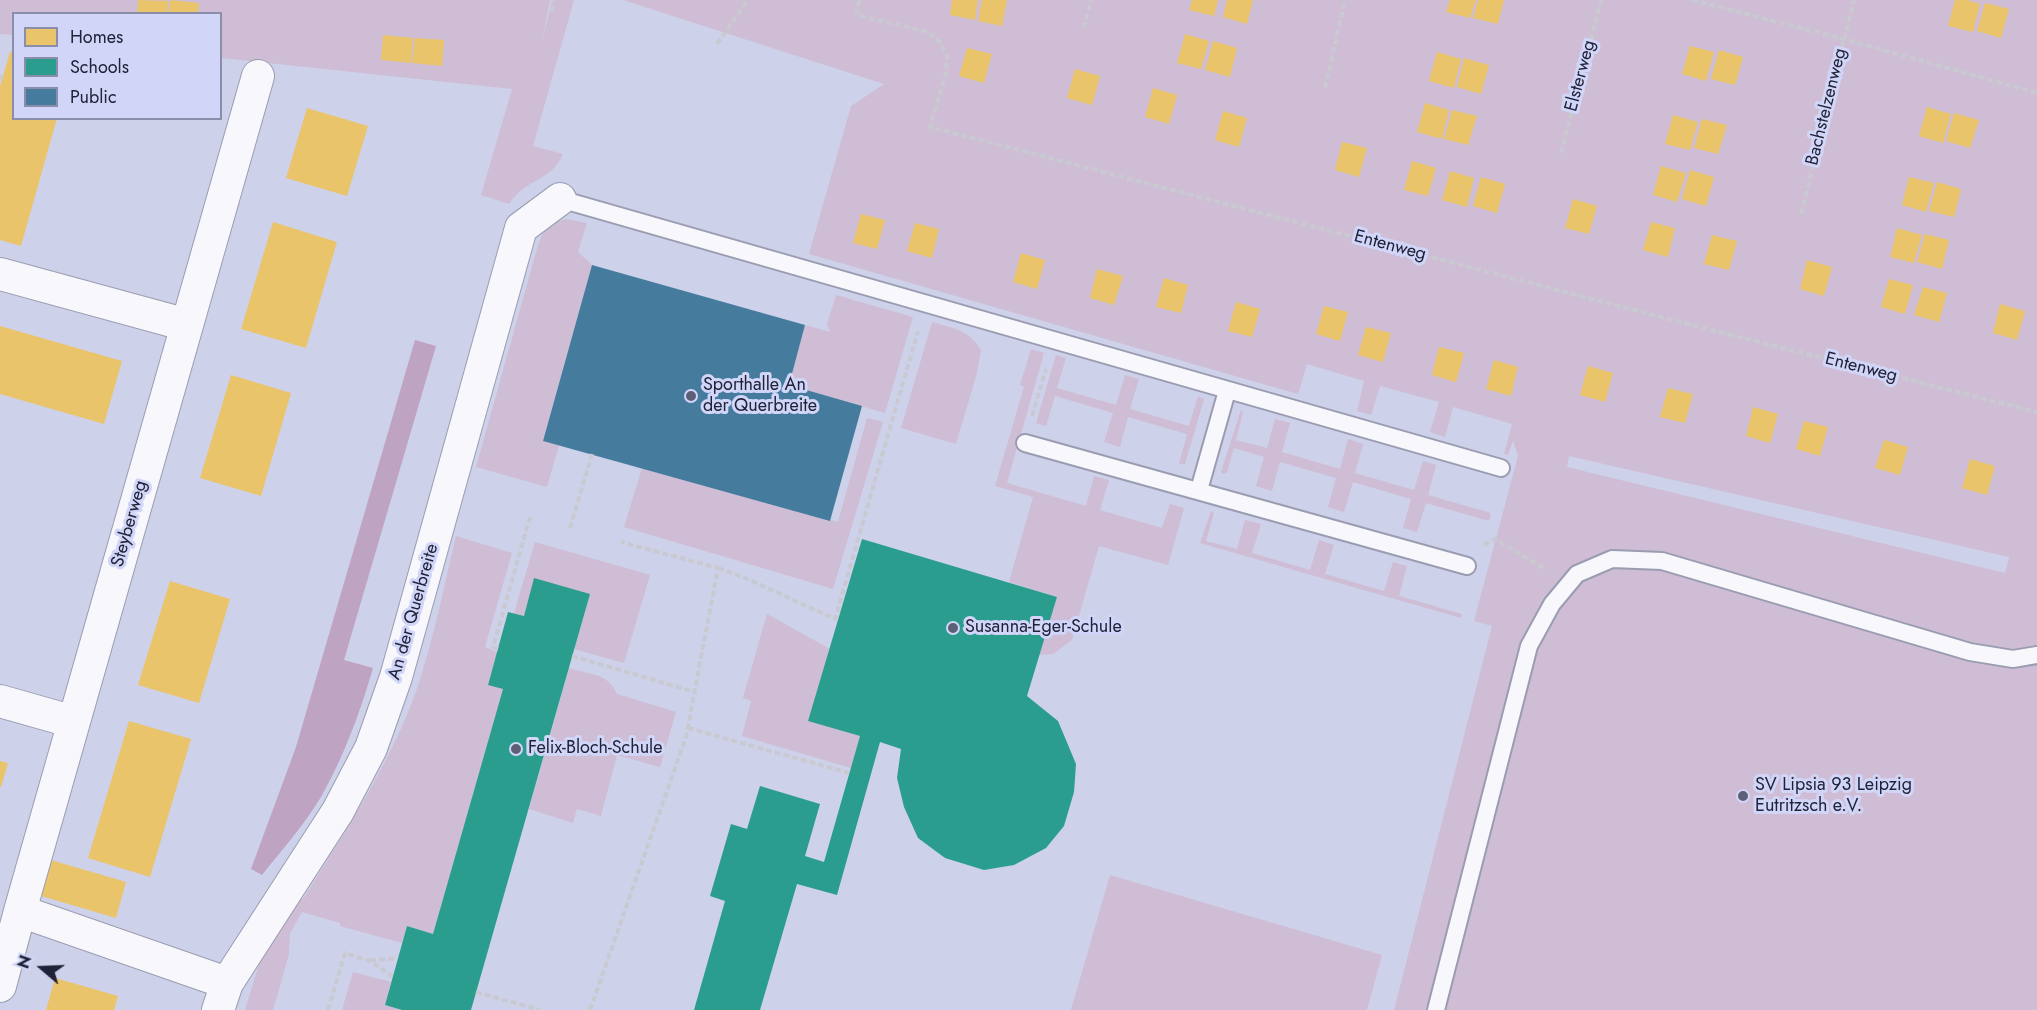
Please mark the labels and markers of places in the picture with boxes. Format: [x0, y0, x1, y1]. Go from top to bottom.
place label: Sporthalle An der Querbreite [703, 375, 817, 418]
marker: Sporthalle An der Querbreite [684, 389, 698, 403]
place label: Susanna-Eger-Schule [965, 617, 1122, 639]
marker: Susanna-Eger-Schule [946, 621, 960, 635]
place label: Felix-Bloch-Schule [528, 738, 663, 760]
marker: Felix-Bloch-Schule [509, 742, 523, 756]
place label: SV Lipsia 93 Leipzig Eutritzsch e.V. [1755, 775, 1912, 818]
marker: SV Lipsia 93 Leipzig Eutritzsch e.V. [1736, 789, 1750, 803]

